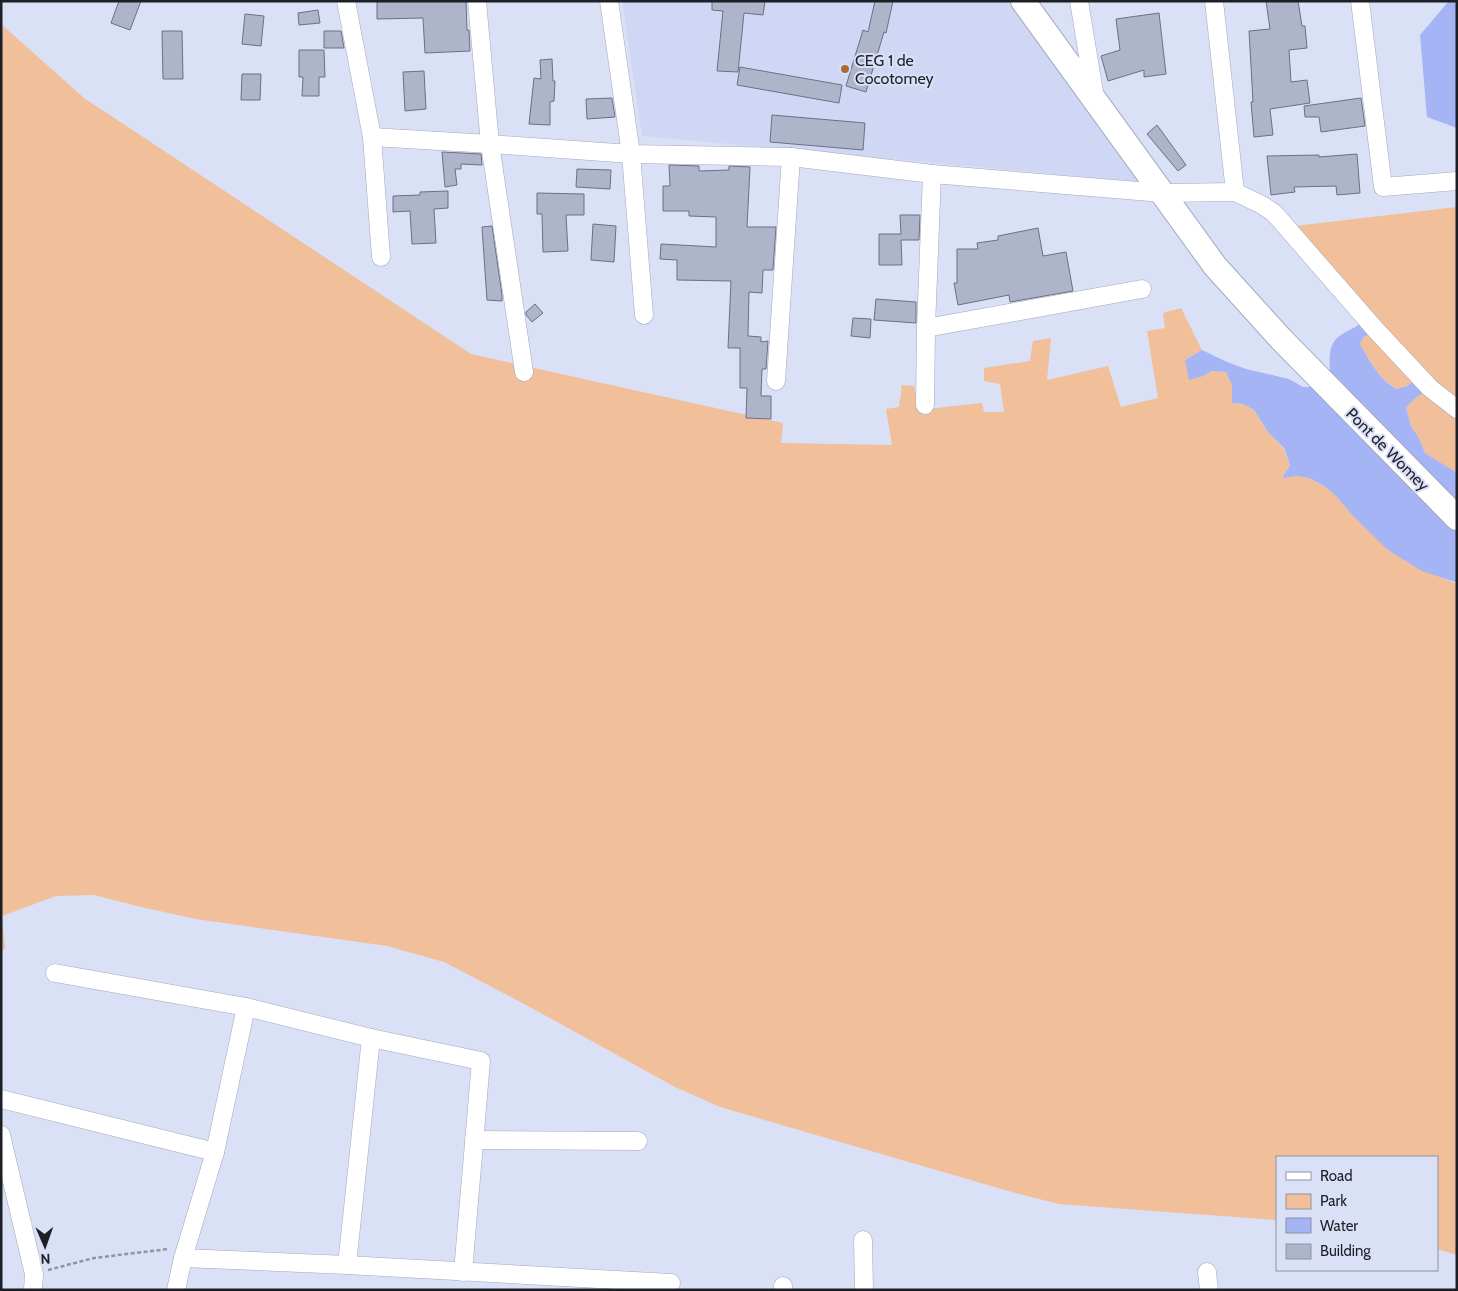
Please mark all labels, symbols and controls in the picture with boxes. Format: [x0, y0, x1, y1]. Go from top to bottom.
place label: CEG 1 de Cocotomey [855, 51, 934, 88]
marker: CEG 1 de Cocotomey [839, 63, 851, 75]
street label: Pont de Womey [1342, 404, 1433, 495]
legend [1276, 1156, 1438, 1271]
text: Road [1320, 1167, 1353, 1185]
text: Park [1320, 1192, 1347, 1210]
text: Water [1320, 1217, 1358, 1235]
north arrow [20, 1221, 70, 1271]
text: Building [1320, 1242, 1371, 1260]
text: N [40, 1250, 51, 1268]

